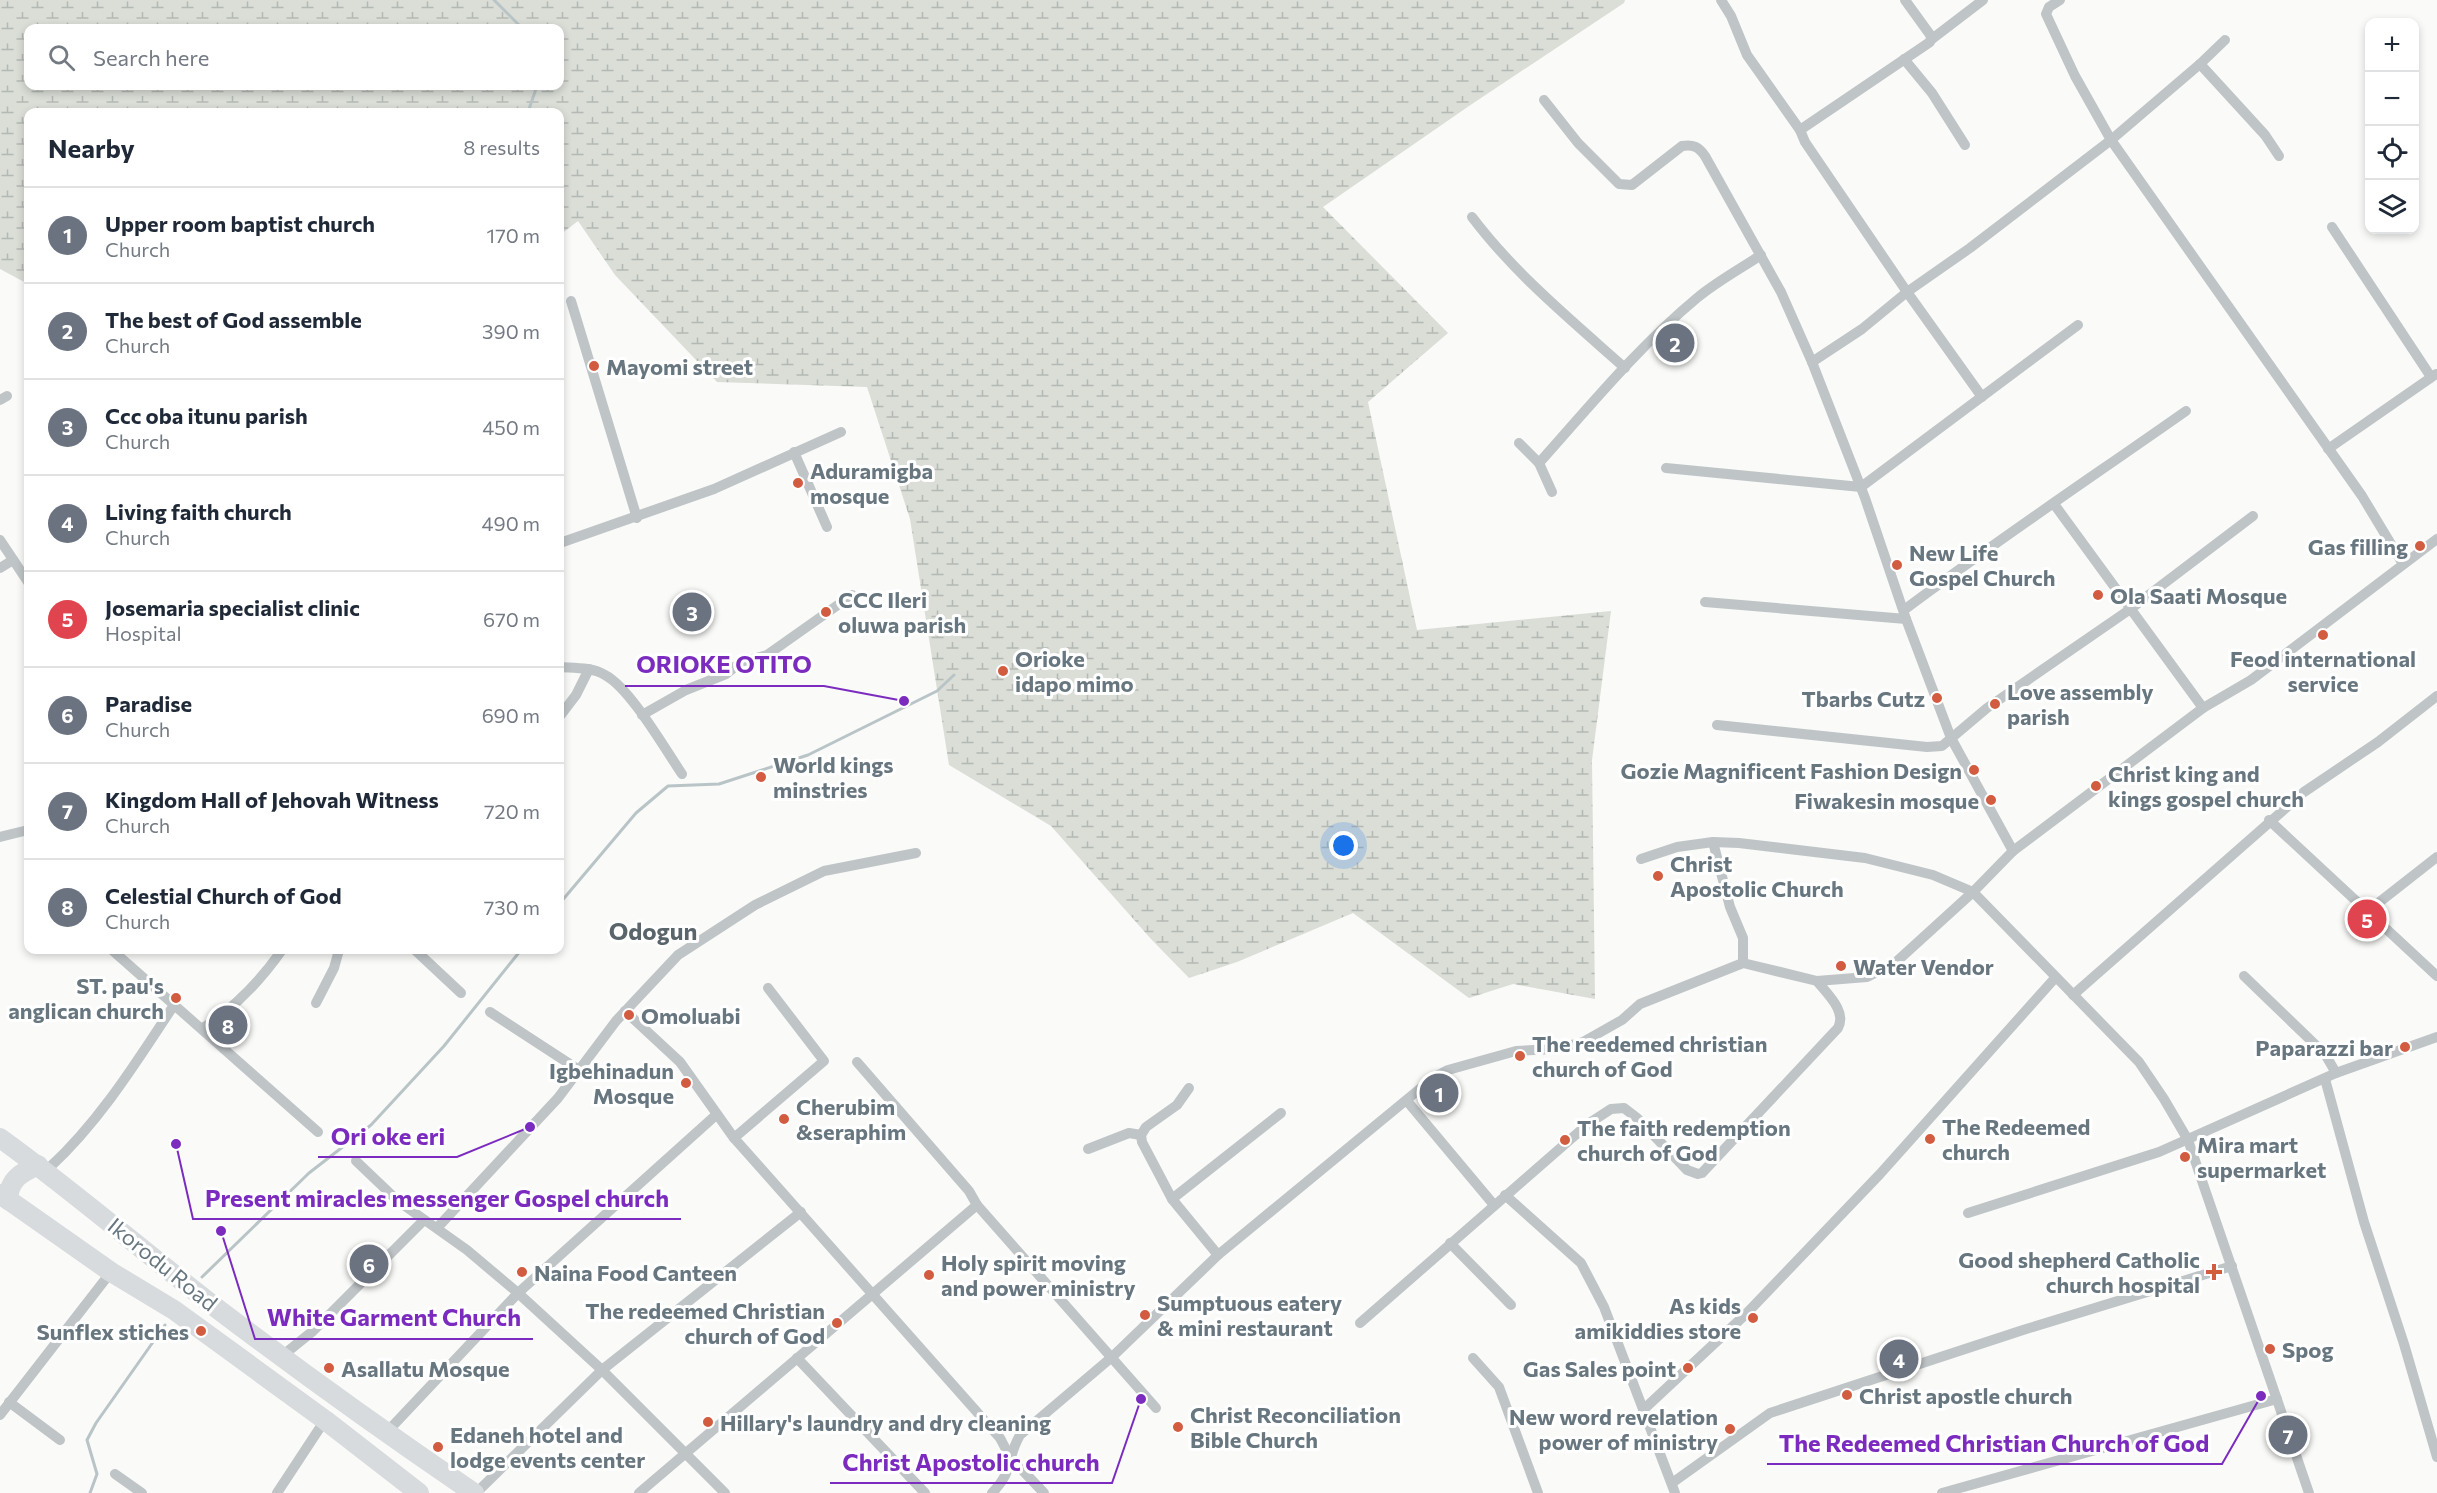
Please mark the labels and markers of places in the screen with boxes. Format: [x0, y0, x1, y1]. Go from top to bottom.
pin: 2 [1656, 320, 1694, 366]
place label: Mayomi street [606, 353, 753, 380]
marker: Mayomi street [587, 359, 601, 373]
place label: Aduramigba mosque [810, 457, 933, 509]
marker: Aduramigba mosque [791, 476, 805, 490]
place label: Gas filling [2308, 533, 2408, 560]
place label: New Life Gospel Church [1909, 539, 2056, 591]
marker: Gas filling [2413, 539, 2427, 553]
marker: New Life Gospel Church [1890, 558, 1904, 572]
place label: Ola Saati Mosque [2110, 582, 2287, 609]
place label: CCC Ileri oluwa parish [838, 586, 966, 638]
marker: Ola Saati Mosque [2091, 588, 2105, 602]
pin: 3 [672, 590, 712, 634]
marker: CCC Ileri oluwa parish [819, 605, 833, 619]
marker: Feod international service [2316, 628, 2330, 642]
callout: ORIOKE OTITO [625, 644, 824, 686]
place label: Orioke idapo mimo [1015, 645, 1134, 697]
place label: Feod international service [2230, 645, 2416, 697]
marker: Orioke idapo mimo [996, 664, 1010, 678]
place label: Love assembly parish [2007, 678, 2154, 730]
place label: Tbarbs Cutz [1802, 685, 1925, 712]
marker: Tbarbs Cutz [1930, 691, 1944, 705]
marker: Love assembly parish [1988, 697, 2002, 711]
place label: World kings minstries [773, 751, 894, 803]
place label: Gozie Magnificent Fashion Design [1621, 757, 1962, 784]
place label: Christ king and kings gospel church [2108, 760, 2304, 812]
marker: Gozie Magnificent Fashion Design [1967, 763, 1981, 777]
marker: World kings minstries [754, 770, 768, 784]
marker: Christ king and kings gospel church [2089, 779, 2103, 793]
place label: Fiwakesin mosque [1794, 787, 1979, 814]
marker: Fiwakesin mosque [1984, 793, 1998, 807]
place label: Christ Apostolic Church [1670, 850, 1844, 902]
marker: Christ Apostolic Church [1651, 869, 1665, 883]
pin: 5 [2348, 896, 2386, 942]
place label: Water Vendor [1853, 953, 1994, 980]
marker: Water Vendor [1834, 959, 1848, 973]
place label: ST. pau's anglican church [8, 972, 164, 1024]
marker: ST. pau's anglican church [169, 991, 183, 1005]
pin: 8 [208, 1002, 248, 1048]
place label: Omoluabi [641, 1002, 741, 1029]
marker: Omoluabi [622, 1008, 636, 1022]
place label: The reedemed christian church of God [1532, 1030, 1767, 1082]
place label: Paparazzi bar [2255, 1034, 2393, 1061]
marker: Paparazzi bar [2398, 1040, 2412, 1054]
marker: The reedemed christian church of God [1513, 1049, 1527, 1063]
place label: Igbehinadun Mosque [549, 1057, 674, 1109]
pin: 1 [1420, 1070, 1458, 1116]
marker: Igbehinadun Mosque [679, 1076, 693, 1090]
place label: Cherubim &seraphim [796, 1093, 906, 1145]
marker: Cherubim &seraphim [777, 1112, 791, 1126]
place label: The Redeemed church [1942, 1113, 2090, 1165]
place label: The faith redemption church of God [1577, 1114, 1791, 1166]
callout: Ori oke eri [318, 1115, 457, 1157]
place label: Mira mart supermarket [2197, 1131, 2326, 1183]
marker: The Redeemed church [1923, 1132, 1937, 1146]
marker: The faith redemption church of God [1558, 1133, 1572, 1147]
marker: Mira mart supermarket [2178, 1150, 2192, 1164]
callout: Present miracles messenger Gospel church [193, 1177, 681, 1219]
pin: 6 [350, 1242, 388, 1286]
place label: Good shepherd Catholic church hospital [1958, 1246, 2200, 1298]
place label: Holy spirit moving and power ministry [941, 1249, 1136, 1301]
place label: Naina Food Canteen [534, 1259, 737, 1286]
marker: Good shepherd Catholic church hospital [2205, 1263, 2223, 1281]
marker: Naina Food Canteen [515, 1265, 529, 1279]
marker: Holy spirit moving and power ministry [922, 1268, 936, 1282]
place label: Sumptuous eatery & mini restaurant [1157, 1289, 1342, 1341]
place label: As kids amikiddies store [1575, 1292, 1741, 1344]
callout: White Garment Church [255, 1297, 533, 1339]
place label: The redeemed Christian church of God [585, 1297, 825, 1349]
marker: Sumptuous eatery & mini restaurant [1138, 1308, 1152, 1322]
marker: As kids amikiddies store [1746, 1311, 1760, 1325]
marker: The redeemed Christian church of God [830, 1316, 844, 1330]
place label: Sunflex stiches [36, 1318, 189, 1345]
marker: Sunflex stiches [194, 1324, 208, 1338]
pin: 4 [1880, 1336, 1918, 1382]
place label: Spog [2282, 1336, 2333, 1363]
marker: Spog [2263, 1342, 2277, 1356]
place label: Asallatu Mosque [341, 1355, 510, 1382]
place label: Gas Sales point [1523, 1355, 1676, 1382]
marker: Asallatu Mosque [322, 1361, 336, 1375]
marker: Gas Sales point [1681, 1361, 1695, 1375]
place label: Christ apostle church [1859, 1382, 2072, 1409]
marker: Christ apostle church [1840, 1388, 1854, 1402]
place label: Christ Reconciliation Bible Church [1190, 1401, 1401, 1453]
place label: New word revelation power of ministry [1509, 1403, 1718, 1455]
place label: Hillary's laundry and dry cleaning [720, 1409, 1051, 1436]
pin: 7 [2268, 1412, 2308, 1458]
marker: Hillary's laundry and dry cleaning [701, 1415, 715, 1429]
marker: Christ Reconciliation Bible Church [1171, 1420, 1185, 1434]
place label: Edaneh hotel and lodge events center [450, 1421, 645, 1473]
marker: New word revelation power of ministry [1723, 1422, 1737, 1436]
callout: The Redeemed Christian Church of God [1767, 1422, 2222, 1464]
marker: Edaneh hotel and lodge events center [431, 1440, 445, 1454]
callout: Christ Apostolic church [830, 1441, 1112, 1483]

